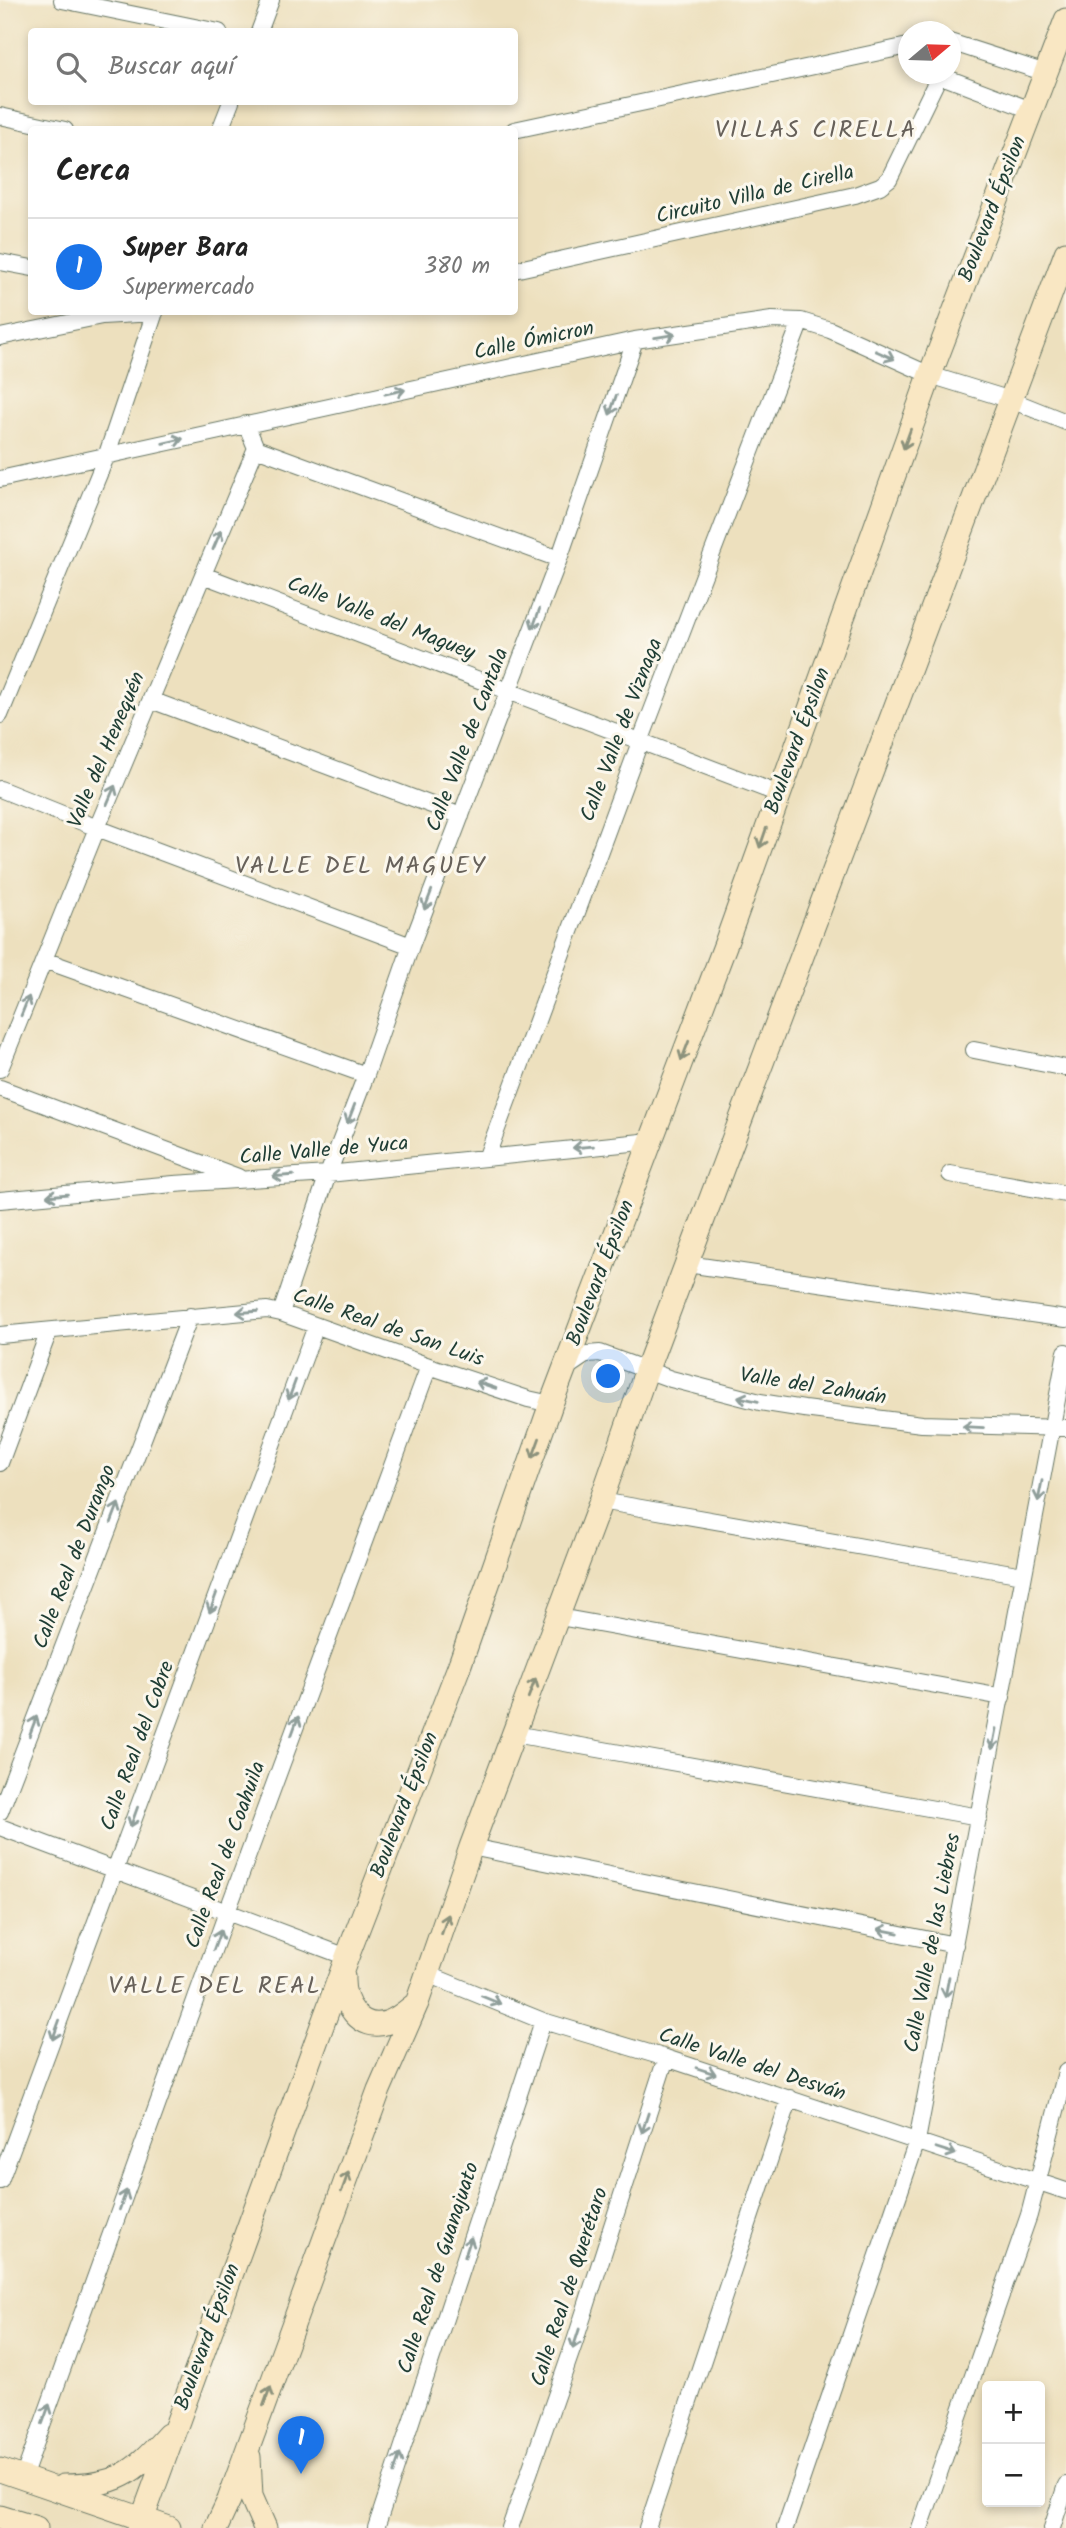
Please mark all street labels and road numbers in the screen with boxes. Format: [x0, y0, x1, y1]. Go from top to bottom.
street label: Boulevard Épsilon [950, 131, 1036, 287]
street label: Circuito Villa de Cirella [653, 156, 857, 234]
street label: Calle Ómicron [471, 312, 597, 370]
street label: Calle Valle del Maguey [282, 568, 480, 670]
street label: Calle Valle de Viznaga [572, 633, 672, 827]
street label: Calle Valle de Cantala [418, 643, 518, 837]
street label: Boulevard Épsilon [756, 663, 840, 819]
street label: Valle del Henequén [59, 667, 155, 833]
street label: Calle Valle de Yuca [238, 1127, 410, 1175]
street label: Boulevard Épsilon [558, 1195, 644, 1351]
street label: Calle Real de San Luis [288, 1280, 488, 1376]
street label: Valle del Zahuán [737, 1359, 889, 1415]
street label: Calle Real de Durango [25, 1460, 125, 1654]
street label: Calle Real del Cobre [92, 1656, 184, 1836]
street label: Boulevard Épsilon [362, 1727, 448, 1883]
street label: Calle Real de Coahuila [177, 1757, 275, 1953]
street label: Calle Valle de las Liebres [896, 1830, 970, 2055]
street label: Calle Valle del Desván [654, 2019, 850, 2111]
street label: Calle Real de Guanajuato [389, 2158, 489, 2378]
street label: Calle Real de Querétaro [522, 2183, 618, 2391]
street label: Boulevard Épsilon [166, 2259, 250, 2415]

